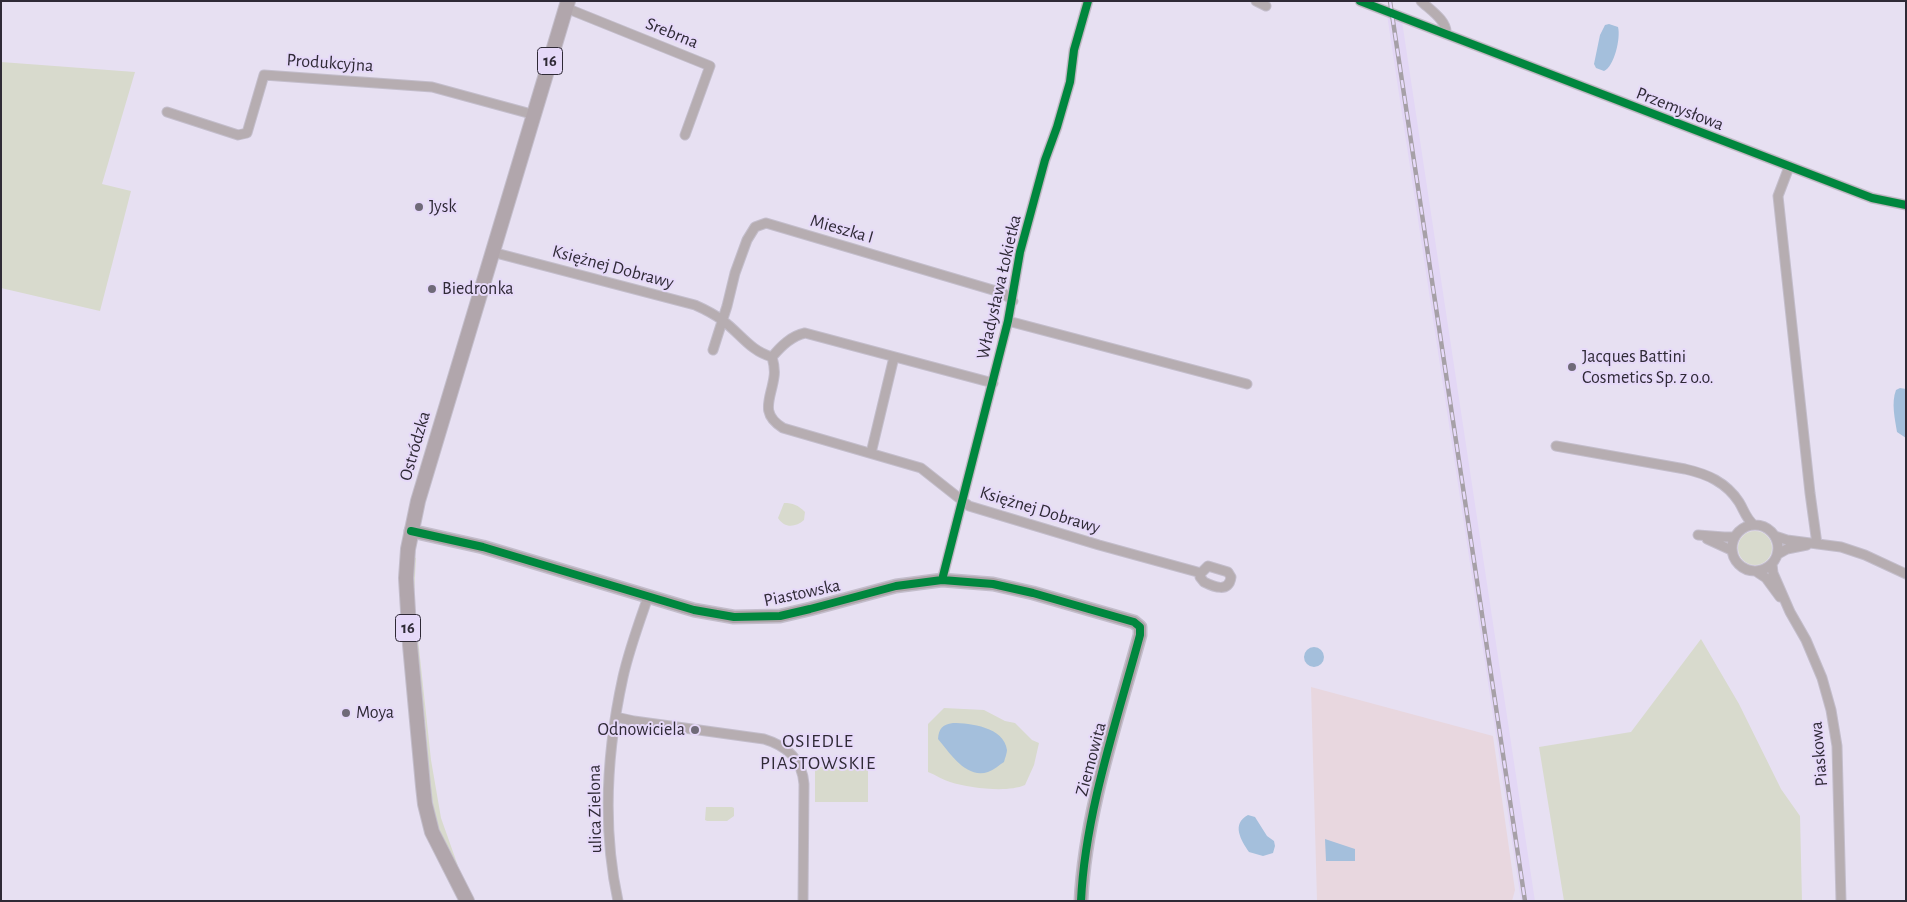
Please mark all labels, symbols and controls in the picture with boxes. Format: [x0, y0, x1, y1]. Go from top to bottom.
street label: Srebrna [643, 13, 701, 53]
road number: 16 [538, 48, 562, 74]
street label: Produkcyjna [286, 49, 374, 77]
street label: Przemysłowa [1633, 82, 1727, 136]
place label: Jysk [429, 196, 457, 218]
marker: Jysk [413, 201, 425, 213]
street label: Mieszka I [808, 210, 876, 248]
street label: Władysława Łokietka [972, 213, 1026, 361]
street label: Księżnej Dobrawy [550, 240, 676, 294]
place label: Biedronka [442, 278, 514, 300]
marker: Biedronka [426, 283, 438, 295]
place label: Jacques Battini Cosmetics Sp. z o.o. [1582, 346, 1714, 388]
marker: Jacques Battini Cosmetics Sp. z o.o. [1566, 361, 1578, 373]
street label: Ostródzka [395, 409, 435, 483]
street label: Księżnej Dobrawy [977, 481, 1103, 539]
street label: Piastowska [762, 574, 842, 612]
road number: 16 [396, 614, 420, 641]
place label: Moya [356, 702, 394, 724]
marker: Moya [340, 707, 352, 719]
place label: Odnowiciela [598, 719, 685, 741]
street label: Ziemowita [1071, 720, 1111, 798]
street label: Piaskowa [1805, 721, 1833, 787]
marker: Odnowiciela [689, 724, 701, 736]
district label: OSIEDLE PIASTOWSKIE [759, 730, 877, 774]
street label: ulica Zielona [583, 764, 607, 854]

